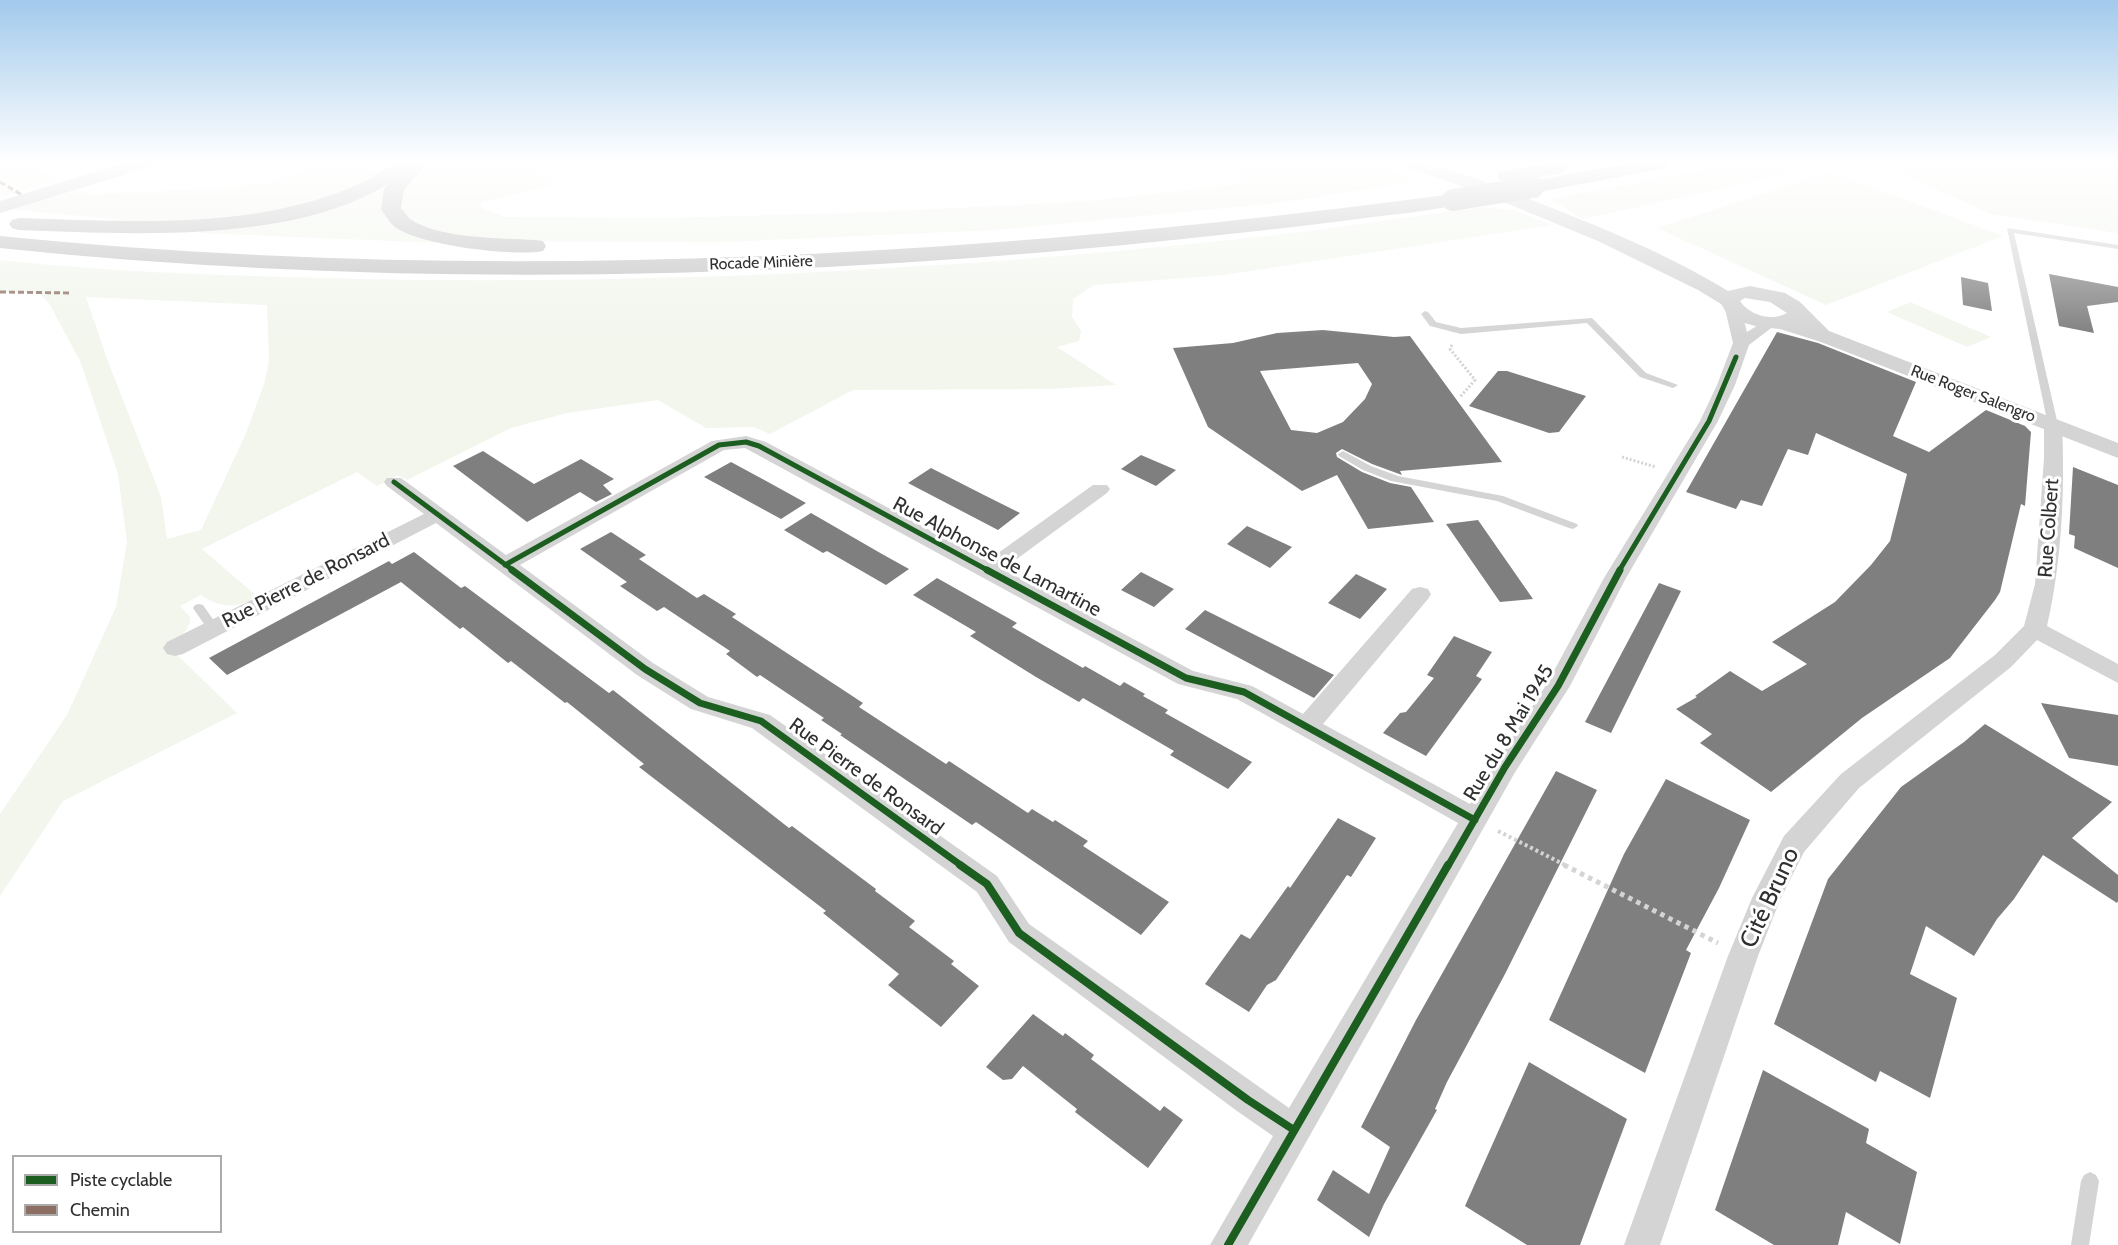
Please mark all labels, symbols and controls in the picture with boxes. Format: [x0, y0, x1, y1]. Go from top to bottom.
street label: Rocade Minière [709, 252, 813, 274]
street label: Rue Roger Salengro [1908, 361, 2038, 427]
street label: Rue Colbert [2034, 478, 2064, 578]
street label: Rue Alphonse de Lamartine [889, 492, 1105, 622]
street label: Rue Pierre de Ronsard [218, 528, 394, 634]
street label: Rue du 8 Mai 1945 [1459, 661, 1559, 805]
street label: Rue Pierre de Ronsard [784, 713, 948, 841]
street label: Cité Bruno [1734, 843, 1806, 953]
legend [12, 1155, 222, 1233]
text: Piste cyclable [70, 1169, 172, 1191]
text: Chemin [70, 1199, 130, 1221]

